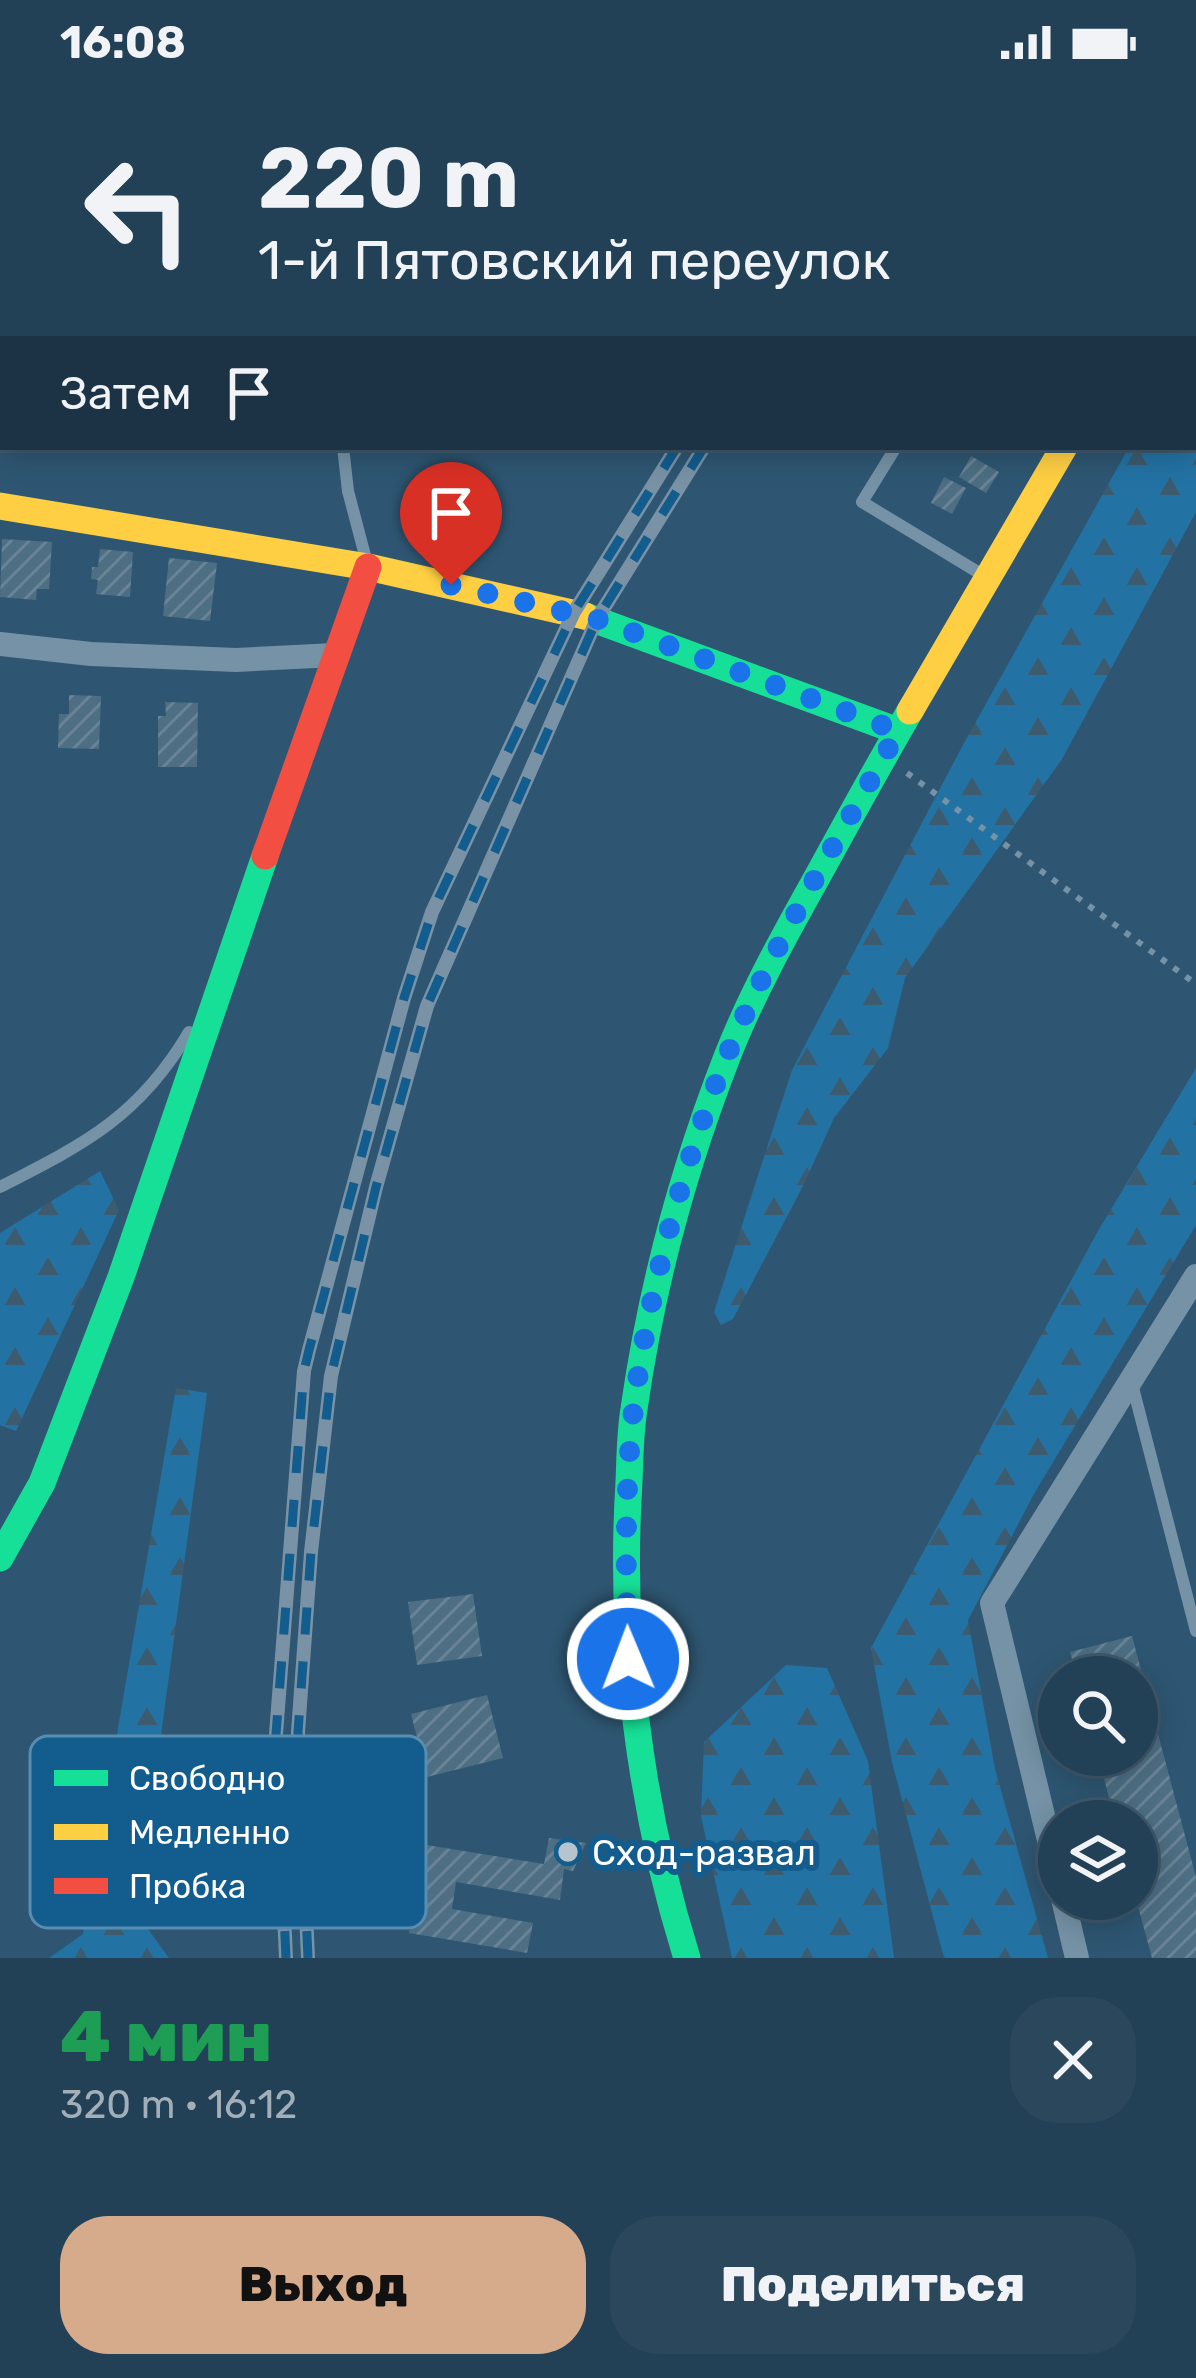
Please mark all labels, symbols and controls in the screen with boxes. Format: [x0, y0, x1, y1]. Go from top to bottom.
text: 16:08 [60, 16, 186, 69]
text: 220 m [258, 128, 519, 228]
icon: left [60, 132, 216, 288]
text: 1-й Пятовский переулок [258, 229, 891, 293]
icon: arrive [216, 360, 282, 426]
text: Затем [60, 367, 192, 420]
pin [400, 462, 502, 585]
icon: arrive [418, 480, 484, 546]
position arrow [565, 1596, 691, 1722]
map controls [1038, 1656, 1158, 1920]
button: search [1038, 1656, 1158, 1776]
legend [30, 1736, 426, 1928]
text: Свободно [129, 1759, 285, 1798]
button: layers [1038, 1800, 1158, 1920]
text: Медленно [129, 1813, 290, 1852]
place label: Сход-развал [592, 1831, 816, 1874]
marker: Сход-развал [555, 1839, 581, 1865]
text: Пробка [129, 1867, 246, 1906]
text: 4 мин [60, 1994, 272, 2079]
button: close [1010, 1997, 1136, 2123]
text: 320 m · 16:12 [60, 2082, 297, 2128]
button: Выход [60, 2216, 586, 2354]
button: Поделиться [610, 2216, 1136, 2354]

